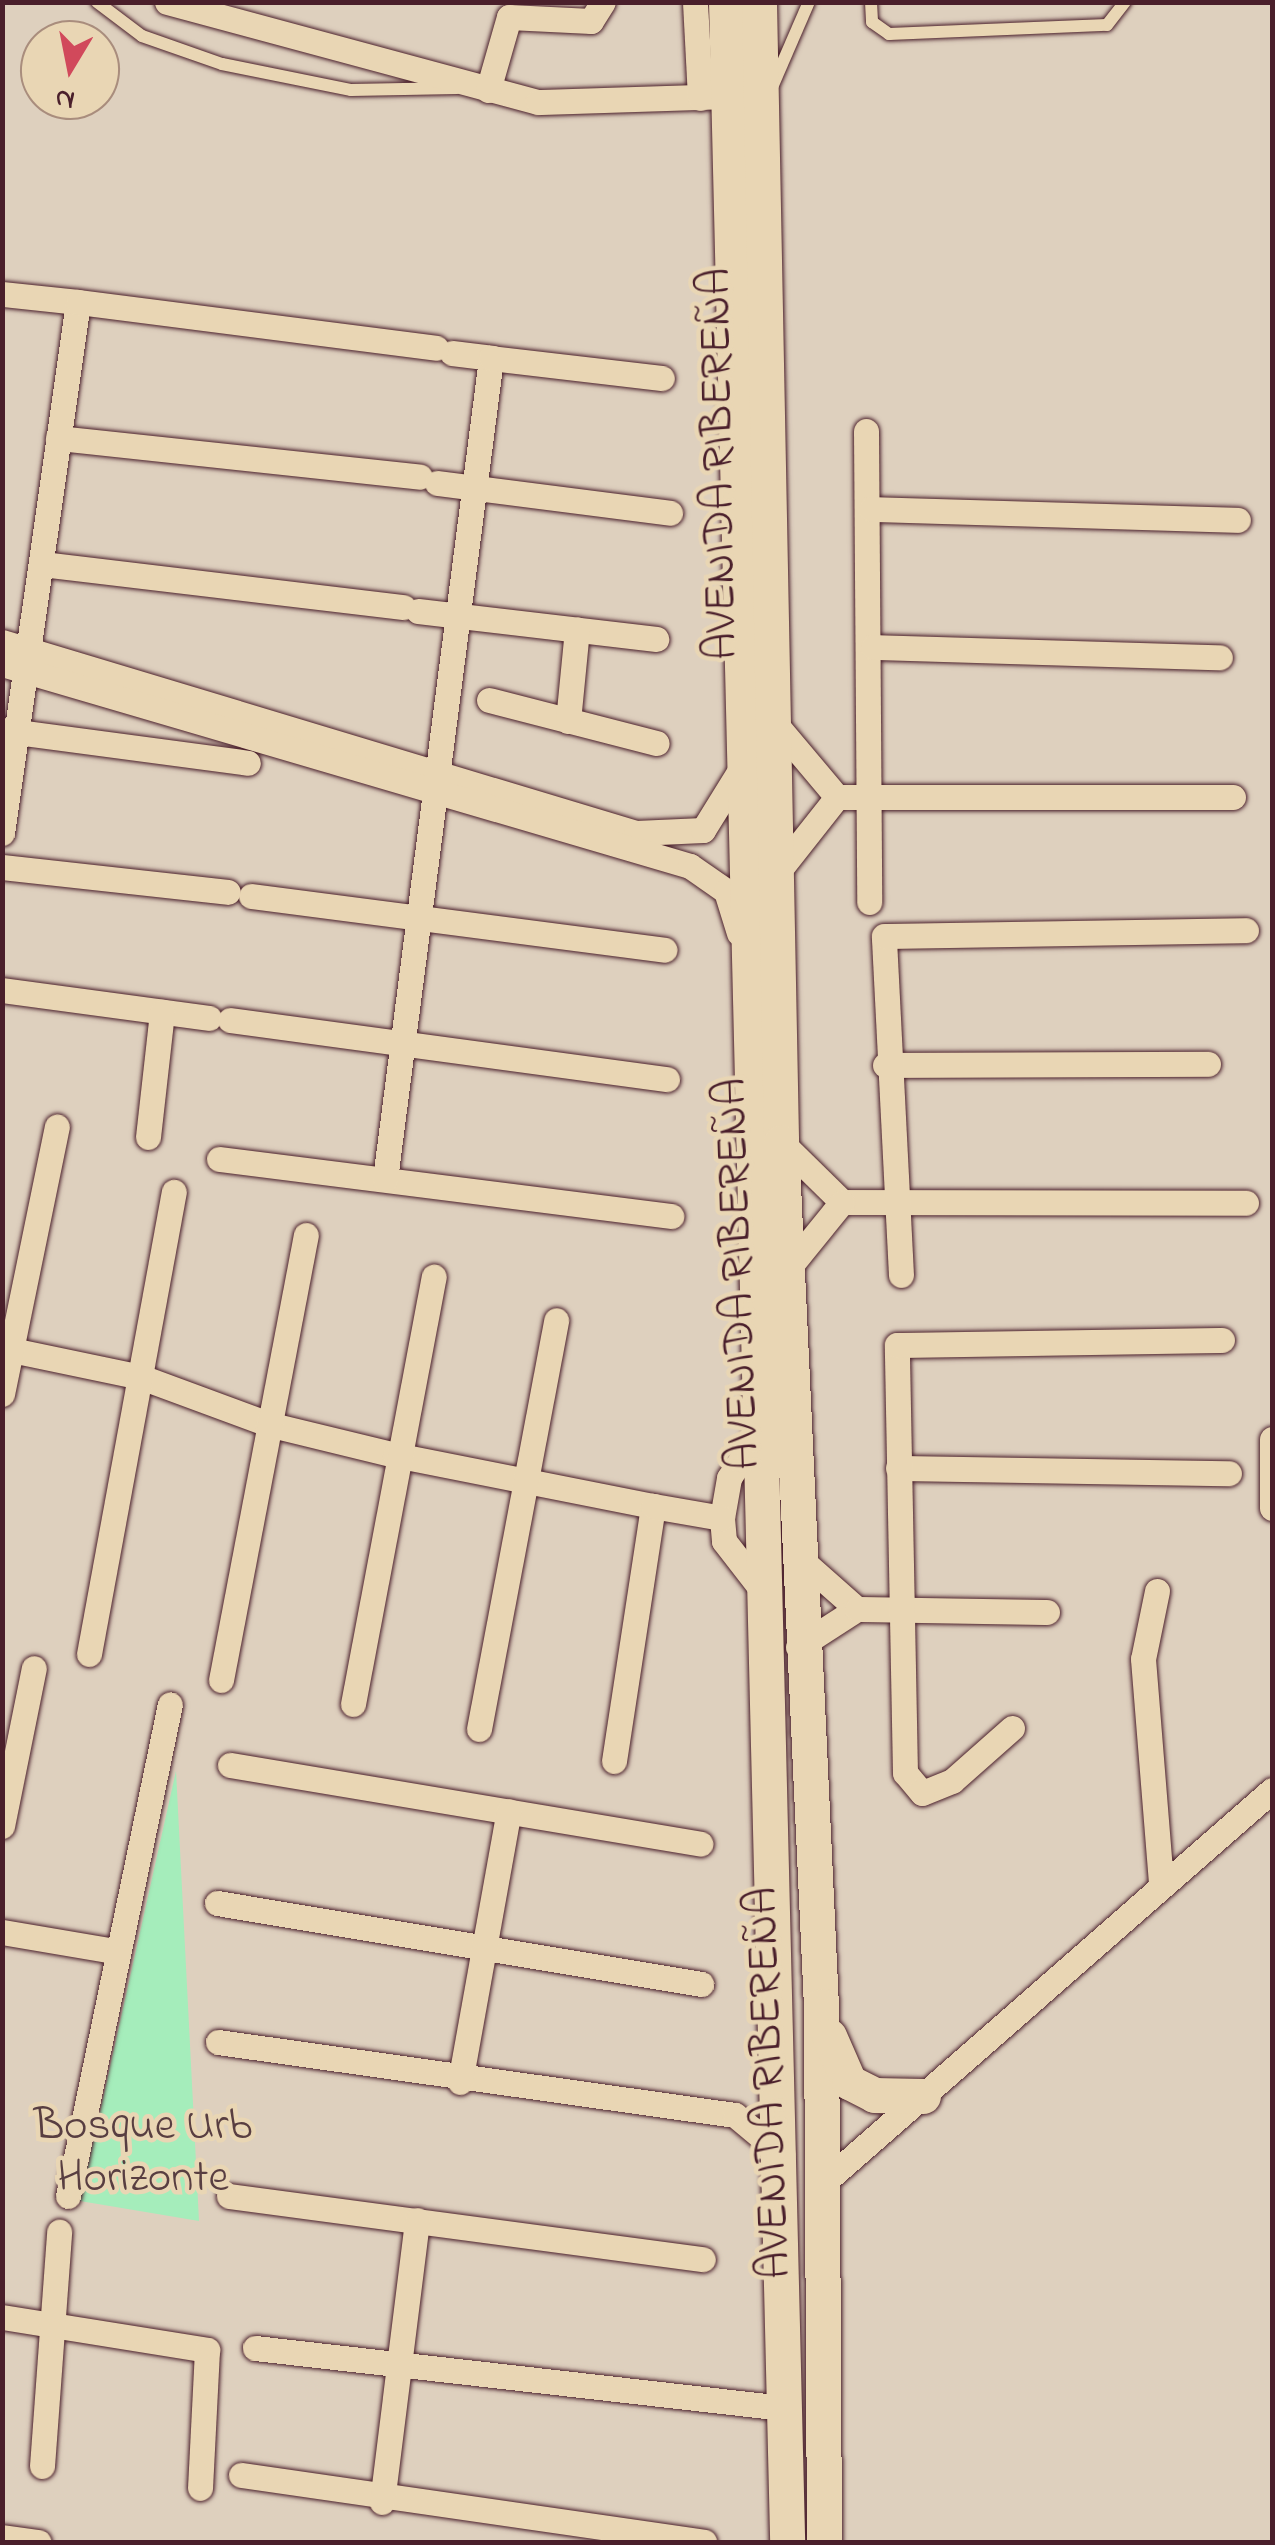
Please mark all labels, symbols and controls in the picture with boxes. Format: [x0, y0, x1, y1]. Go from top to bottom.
north arrow [20, 20, 120, 120]
text: N [52, 76, 78, 120]
street label: AVENIDA RIBEREÑA [691, 267, 751, 661]
street label: AVENIDA RIBEREÑA [706, 1077, 774, 1471]
street label: AVENIDA RIBEREÑA [737, 1886, 805, 2280]
park label: Bosque Urb Horizonte [34, 2101, 252, 2207]

